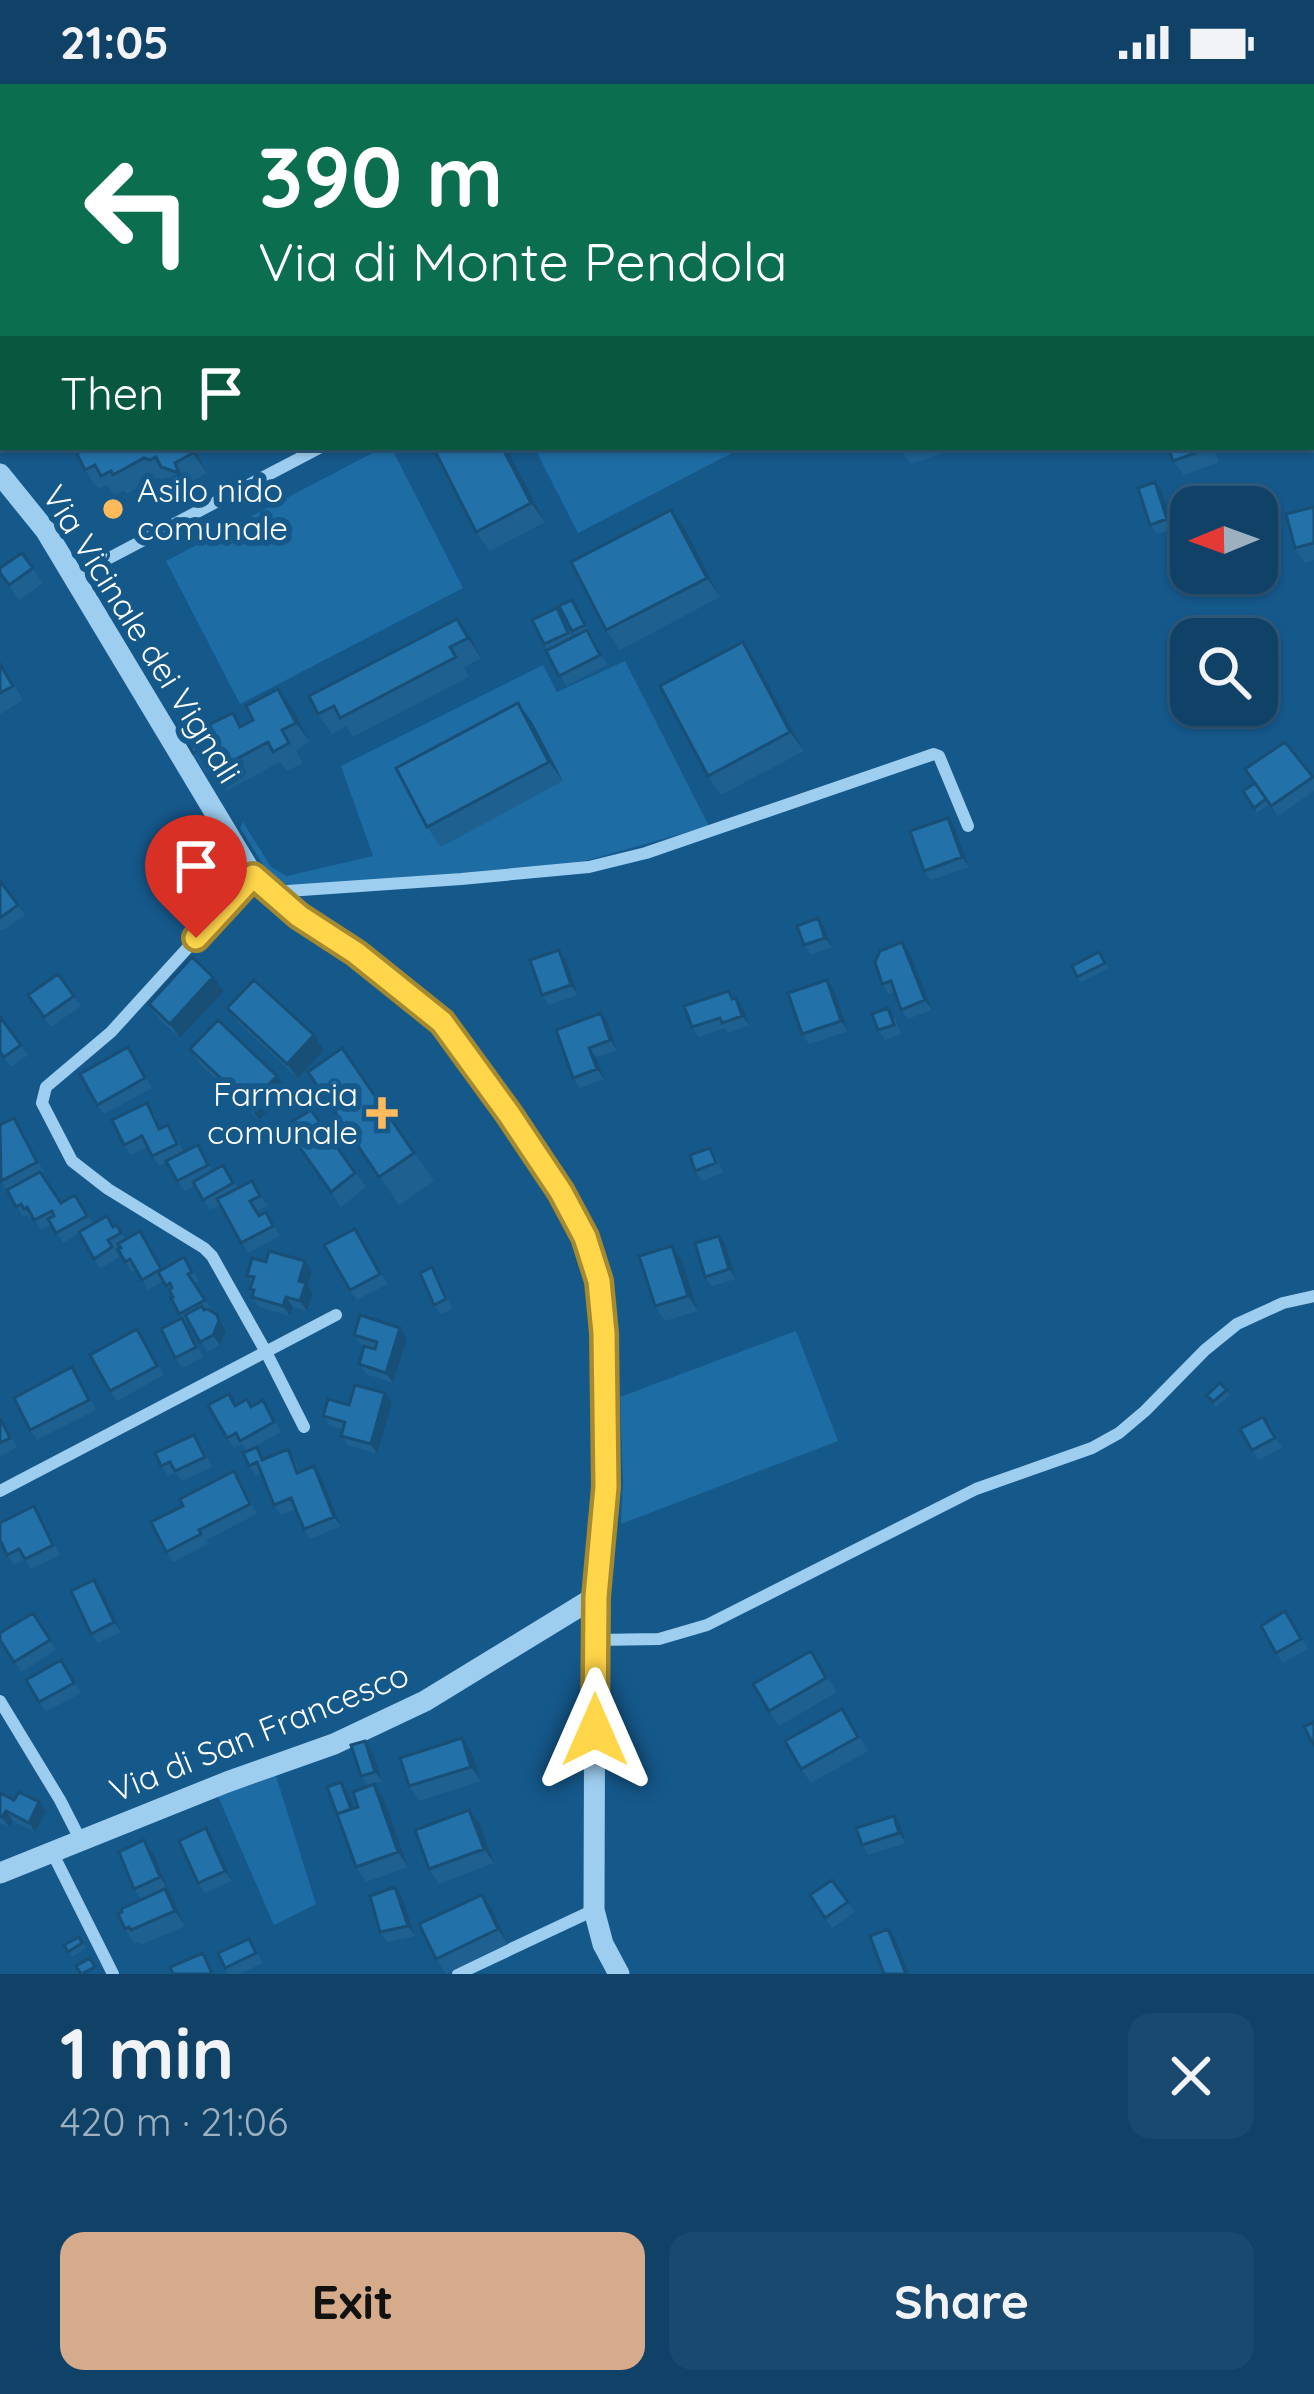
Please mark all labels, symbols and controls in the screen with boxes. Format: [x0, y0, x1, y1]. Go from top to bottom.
text: 21:05 [60, 14, 169, 70]
text: 390 m [258, 123, 503, 228]
icon: left [60, 132, 216, 288]
text: Via di Monte Pendola [258, 227, 788, 295]
icon: arrive [188, 360, 254, 426]
text: Then [60, 365, 164, 421]
place label: Asilo nido comunale [137, 469, 288, 548]
street label: Via Vicinale dei Vignali [34, 477, 251, 790]
north arrow [1170, 486, 1278, 594]
map controls [1170, 486, 1278, 726]
marker: Asilo nido comunale [100, 496, 126, 522]
button: search [1170, 618, 1278, 726]
pin [145, 815, 247, 938]
icon: arrive [163, 833, 229, 899]
place label: Farmacia comunale [207, 1073, 358, 1152]
marker: Farmacia comunale [369, 1100, 395, 1126]
street label: Via di San Francesco [103, 1653, 414, 1810]
position arrow [532, 1667, 658, 1793]
text: 1 min [60, 2007, 234, 2097]
button: close [1128, 2013, 1254, 2139]
text: 420 m · 21:06 [60, 2097, 288, 2146]
button: Exit [60, 2232, 645, 2370]
button: Share [669, 2232, 1254, 2370]

